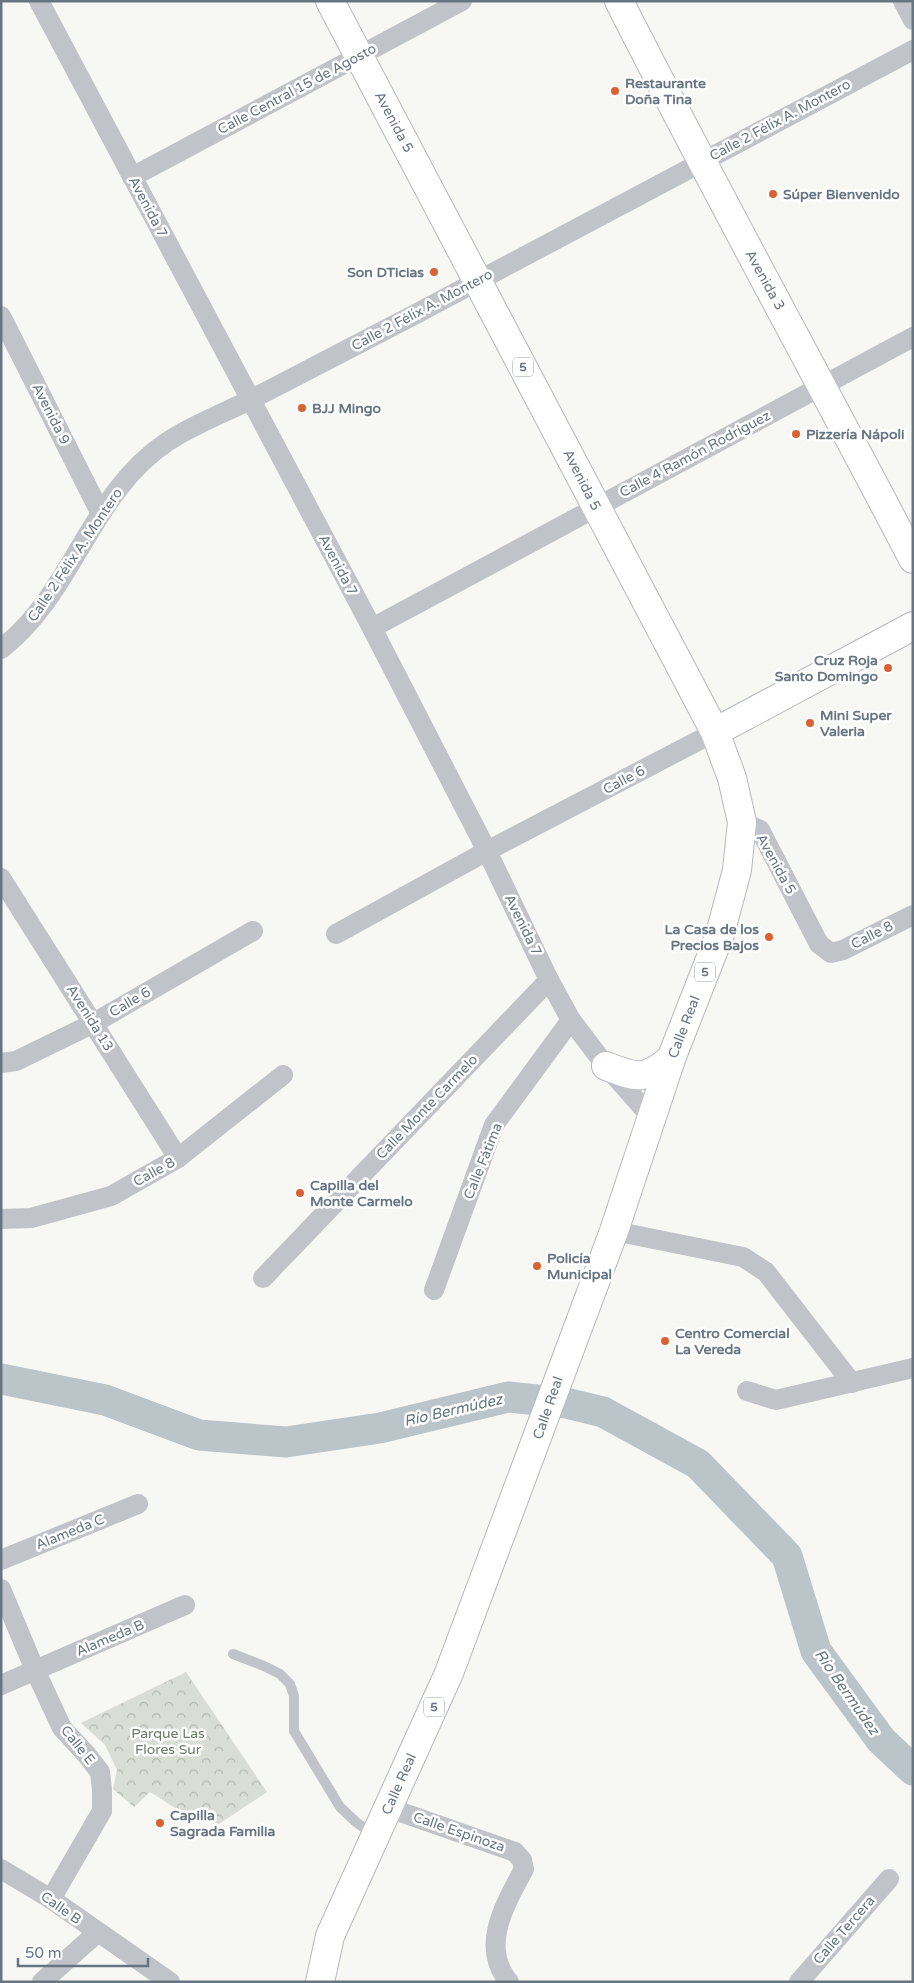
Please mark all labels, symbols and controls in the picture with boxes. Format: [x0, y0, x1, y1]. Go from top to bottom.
street label: Calle Central 15 de Agosto [215, 40, 379, 138]
place label: Restaurante Doña Tina [625, 75, 706, 108]
street label: Calle 2 Félix A. Montero [707, 76, 853, 164]
marker: Restaurante Doña Tina [609, 85, 621, 97]
street label: Avenida 5 [371, 89, 417, 155]
street label: Avenida 7 [125, 174, 171, 240]
place label: Súper Bienvenido [783, 186, 900, 203]
marker: Súper Bienvenido [767, 188, 779, 200]
street label: Avenida 3 [741, 247, 789, 313]
place label: Son DTicias [347, 264, 424, 281]
street label: Calle 2 Félix A. Montero [349, 266, 495, 354]
marker: Son DTicias [428, 266, 440, 278]
road number: 5 [513, 358, 533, 377]
street label: Avenida 9 [28, 381, 74, 447]
place label: BJJ Mingo [312, 400, 382, 417]
marker: BJJ Mingo [296, 402, 308, 414]
street label: Calle 4 Ramón Rodríguez [617, 407, 773, 501]
place label: Pizzería Nápoli [806, 426, 904, 443]
marker: Pizzería Nápoli [790, 428, 802, 440]
street label: Avenida 5 [559, 447, 605, 513]
street label: Calle 2 Félix A. Montero [24, 485, 126, 625]
street label: Avenida 7 [315, 532, 361, 598]
place label: Cruz Roja Santo Domingo [775, 652, 878, 685]
marker: Cruz Roja Santo Domingo [882, 662, 894, 674]
place label: Mini Super Valeria [820, 707, 892, 740]
marker: Mini Super Valeria [804, 717, 816, 729]
street label: Calle 6 [600, 762, 648, 798]
street label: Avenida 5 [752, 831, 800, 897]
street label: Avenida 7 [501, 891, 545, 959]
street label: Calle 8 [848, 917, 896, 953]
place label: La Casa de los Precios Bajos [664, 921, 759, 954]
marker: La Casa de los Precios Bajos [763, 931, 775, 943]
road number: 5 [695, 962, 715, 982]
street label: Avenida 13 [63, 982, 117, 1054]
street label: Calle 6 [106, 983, 154, 1021]
street label: Calle Real [664, 993, 704, 1061]
street label: Calle Monte Carmelo [373, 1051, 481, 1163]
street label: Calle Fátima [460, 1120, 506, 1202]
street label: Calle 8 [130, 1154, 178, 1190]
place label: Capilla del Monte Carmelo [310, 1177, 413, 1210]
marker: Capilla del Monte Carmelo [294, 1187, 306, 1199]
place label: Policía Municipal [547, 1250, 612, 1283]
marker: Policía Municipal [531, 1260, 543, 1272]
place label: Centro Comercial La Vereda [675, 1325, 790, 1358]
marker: Centro Comercial La Vereda [659, 1335, 671, 1347]
street label: Calle Real [529, 1374, 567, 1442]
water label: Río Bermúdez [402, 1390, 505, 1430]
street label: Alameda C [33, 1510, 107, 1553]
street label: Alameda B [73, 1616, 147, 1660]
water label: Río Bermúdez [811, 1646, 884, 1739]
road number: 5 [424, 1698, 444, 1716]
street label: Calle E [57, 1722, 99, 1768]
park label: Parque Las Flores Sur [131, 1725, 205, 1758]
street label: Calle Real [378, 1751, 420, 1817]
place label: Capilla Sagrada Familia [170, 1807, 276, 1840]
street label: Calle Espinoza [411, 1808, 507, 1856]
marker: Capilla Sagrada Familia [154, 1817, 166, 1829]
street label: Calle B [37, 1888, 85, 1928]
street label: Calle Tercera [810, 1892, 878, 1968]
scale bar [18, 1936, 148, 1968]
text: 50 m [25, 1944, 62, 1962]

